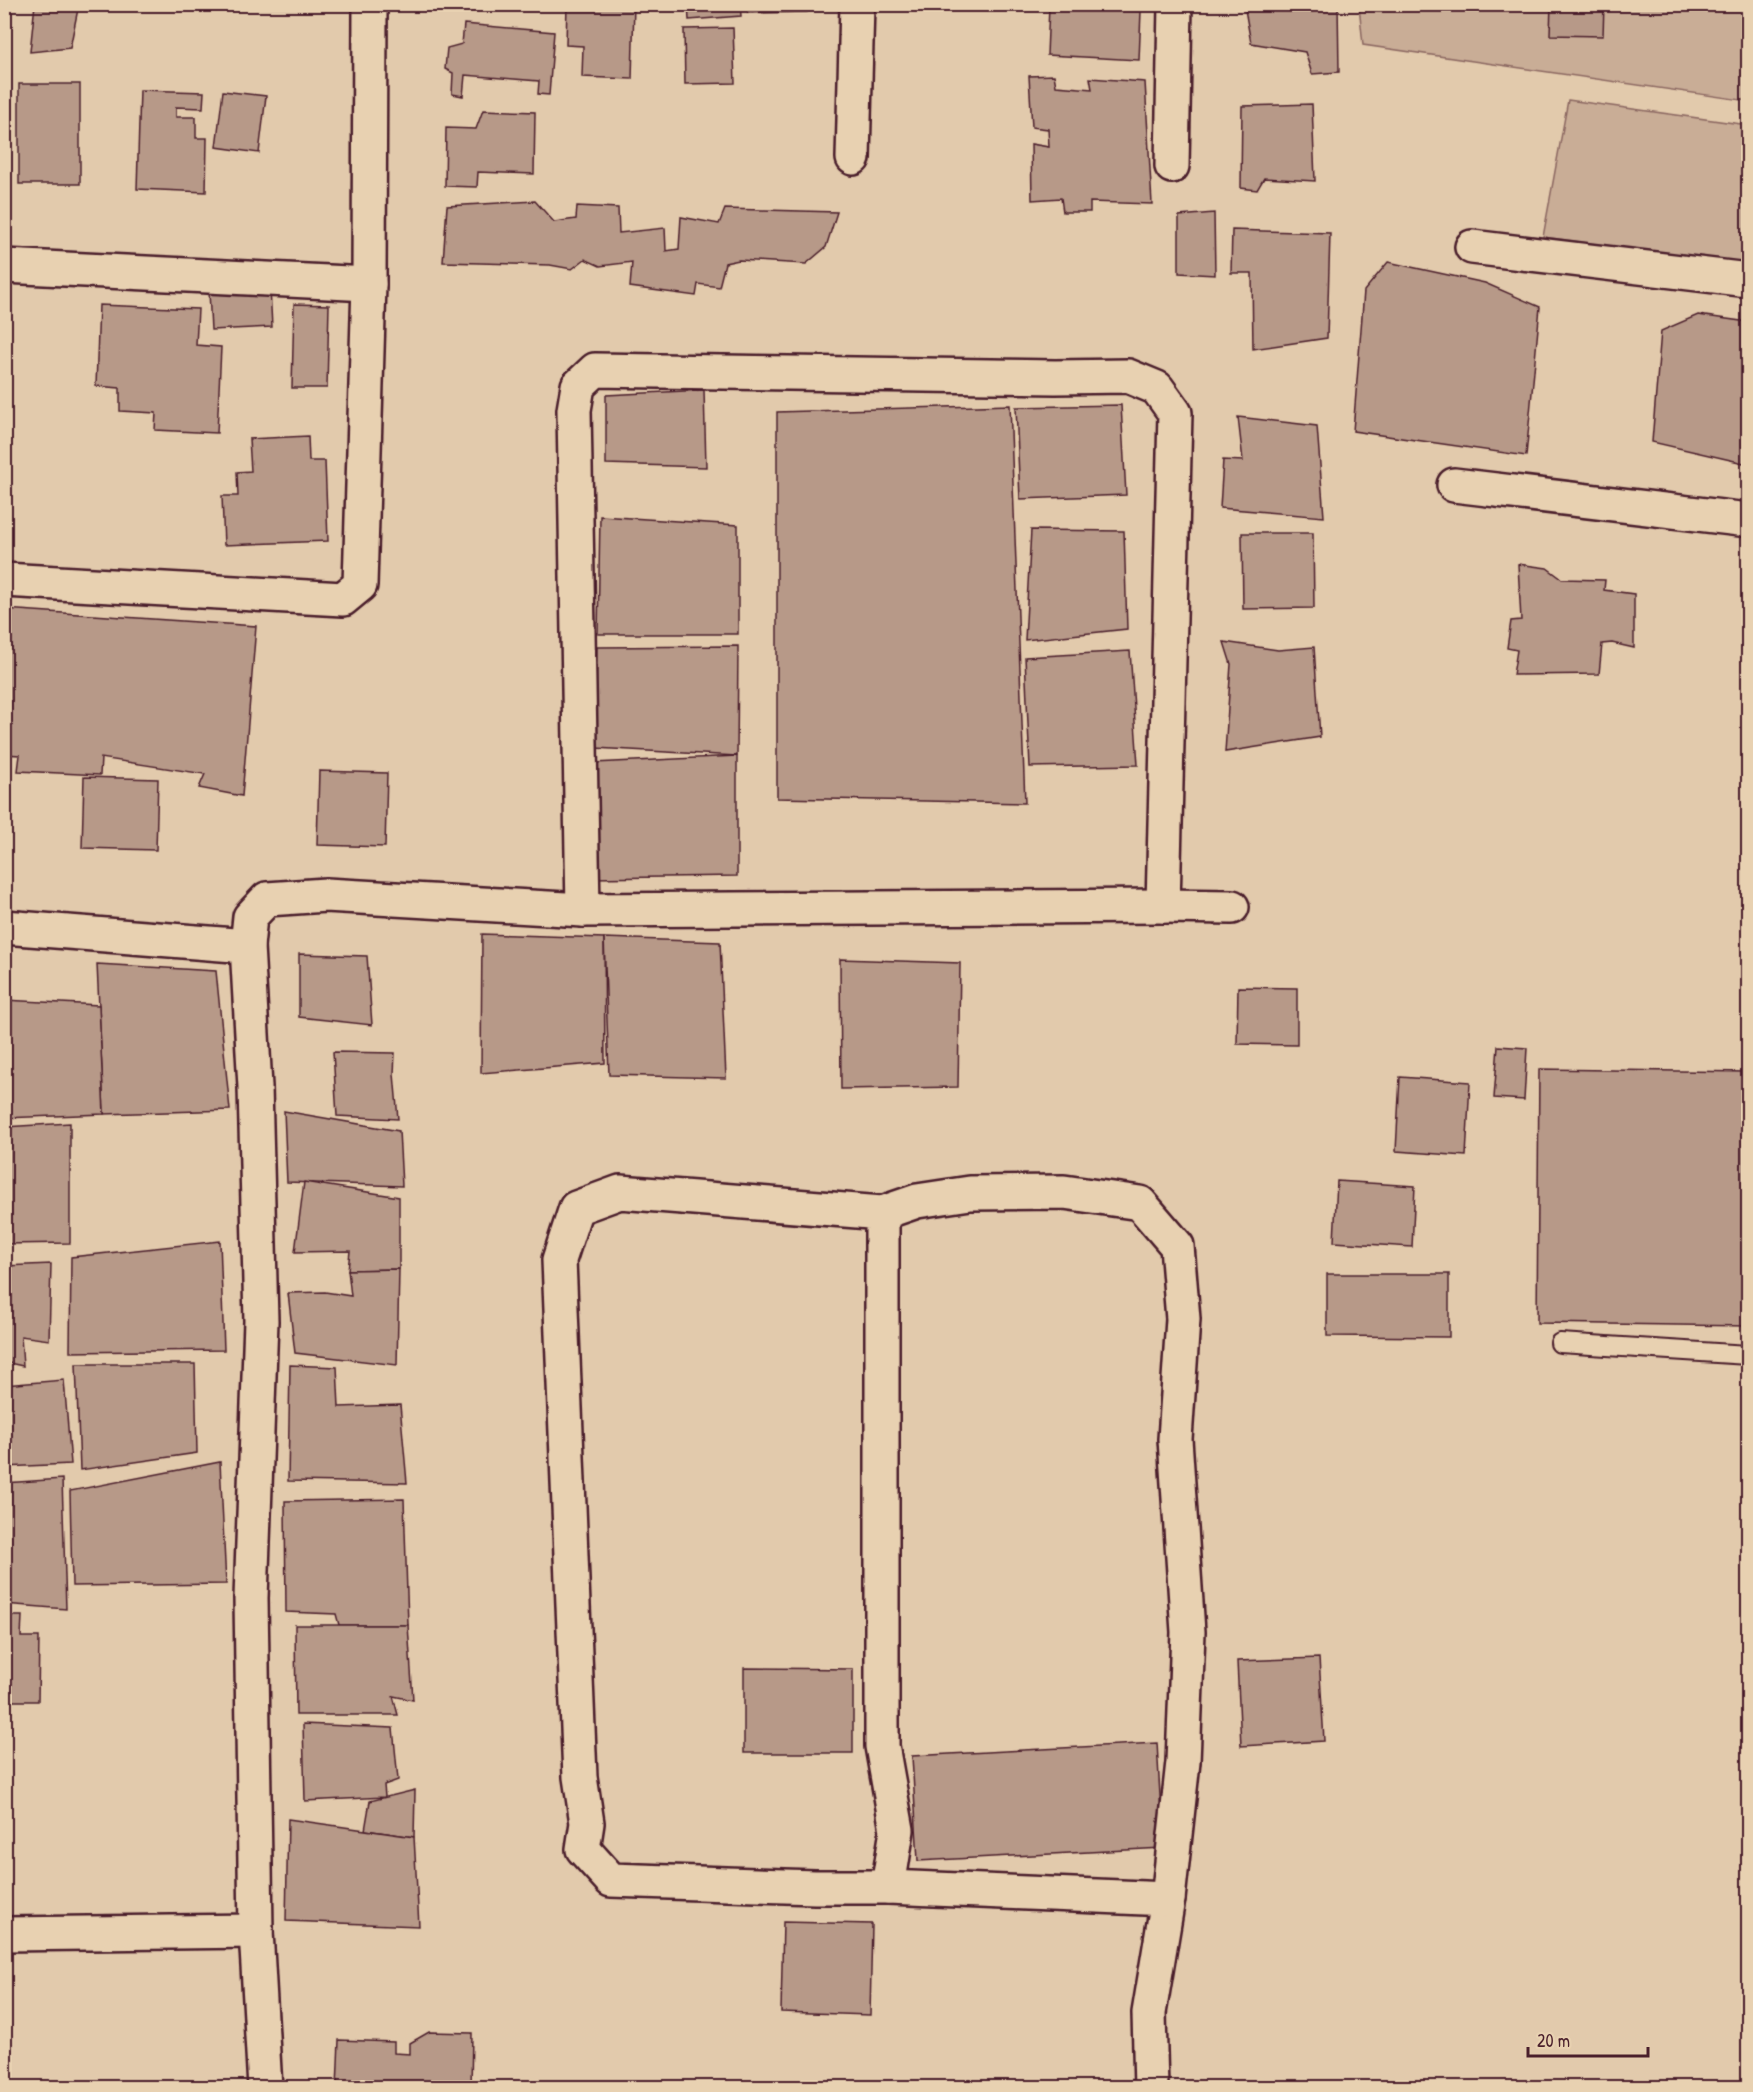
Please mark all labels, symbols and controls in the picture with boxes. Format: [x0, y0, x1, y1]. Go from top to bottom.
scale bar [1528, 2020, 1648, 2058]
text: 20 m [1537, 2028, 1570, 2053]

